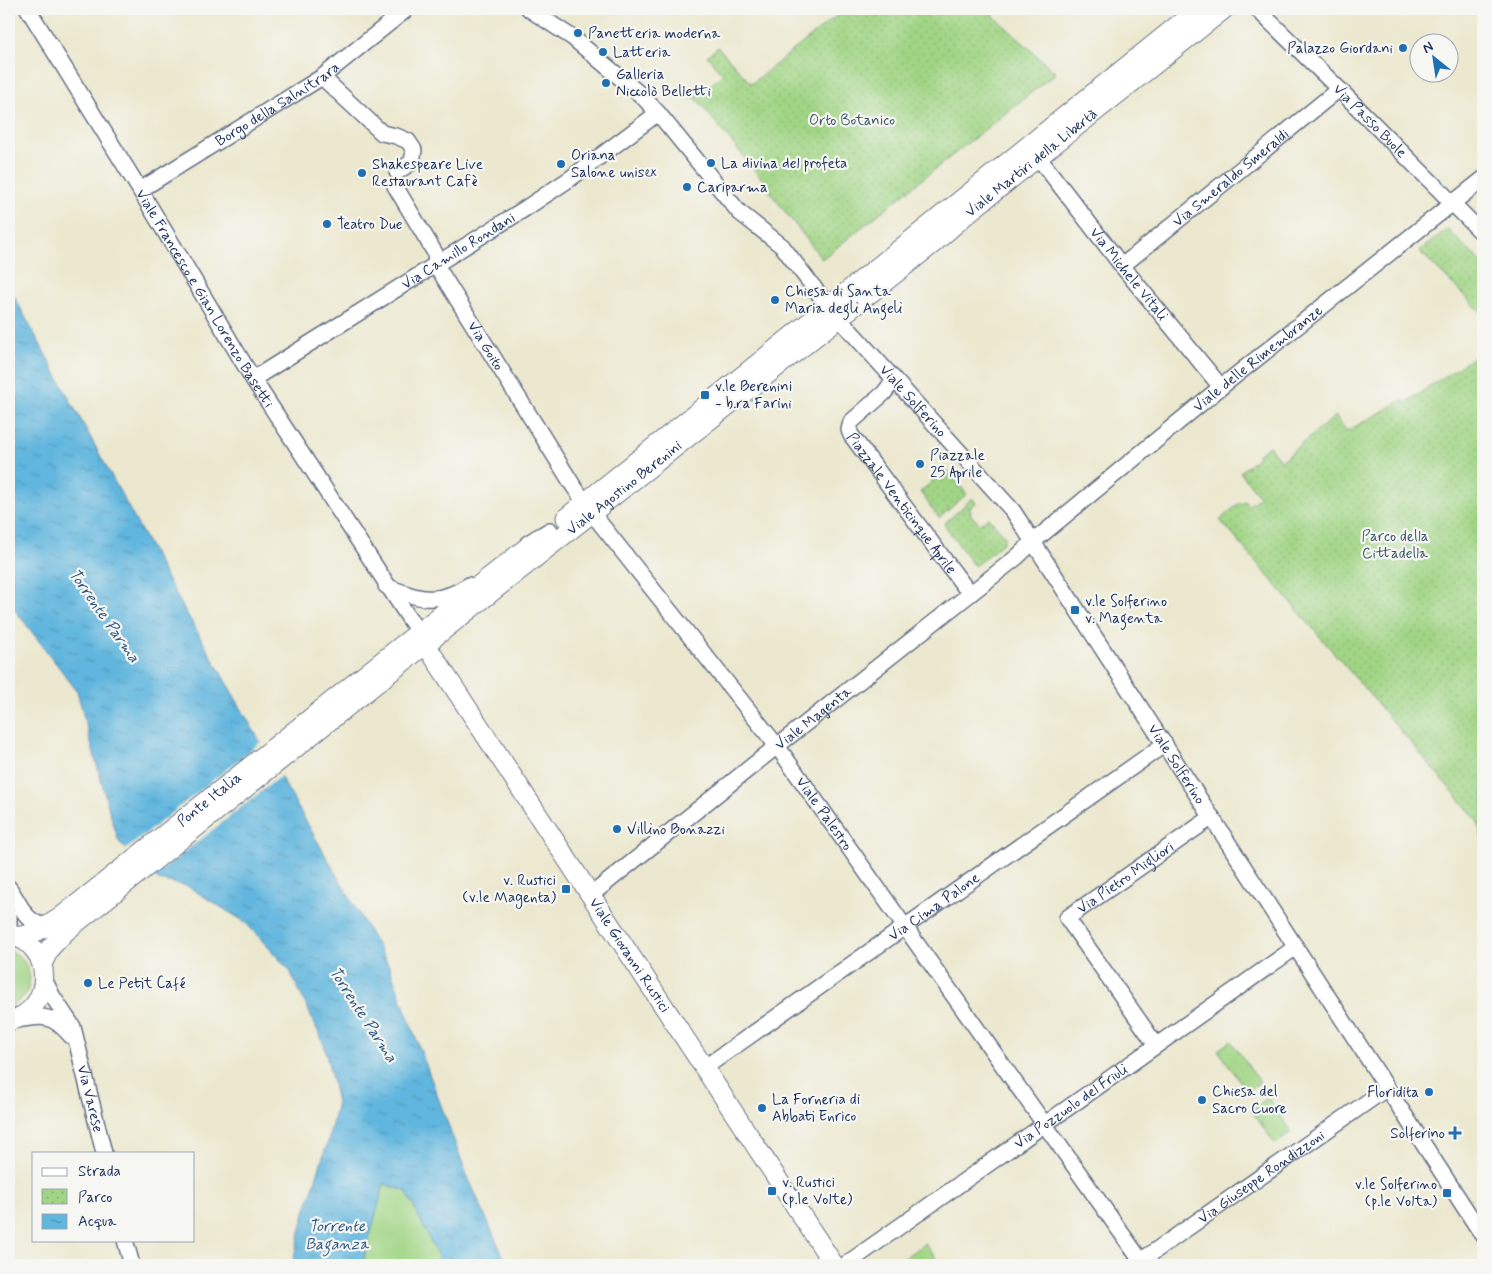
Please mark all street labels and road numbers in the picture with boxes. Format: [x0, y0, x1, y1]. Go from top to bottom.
street label: Borgo della Salnitrara [212, 58, 344, 152]
street label: Via Passo Buole [1328, 80, 1411, 163]
street label: Viale Martiri della Libertà [961, 104, 1102, 222]
street label: Via Smeraldo Smeraldi [1169, 125, 1294, 232]
street label: Viale Francesco e Gian Lorenzo Basetti [131, 185, 278, 412]
street label: Via Camillo Rondani [398, 208, 519, 295]
street label: Via Michele Vitali [1085, 223, 1172, 326]
street label: Viale delle Rimembranze [1189, 301, 1327, 417]
street label: Via Goito [462, 318, 508, 375]
street label: Viale Solferino [875, 361, 951, 442]
street label: Piazzale Venticinque Aprile [842, 429, 961, 579]
street label: Viale Agostino Berenini [563, 436, 686, 540]
street label: Viale Magenta [771, 681, 857, 755]
street label: Viale Solferino [1143, 721, 1209, 808]
street label: Ponte Italia [173, 768, 246, 832]
street label: Viale Palestro [791, 773, 857, 855]
street label: Via Pietro Migliori [1073, 838, 1178, 919]
street label: Via Cima Palone [885, 868, 984, 946]
street label: Viale Giovanni Rustici [584, 894, 674, 1017]
street label: Via Pozzuolo del Friuli [1010, 1060, 1132, 1154]
street label: Via Varese [72, 1063, 108, 1135]
street label: Via Giuseppe Rondizzoni [1194, 1126, 1329, 1229]

